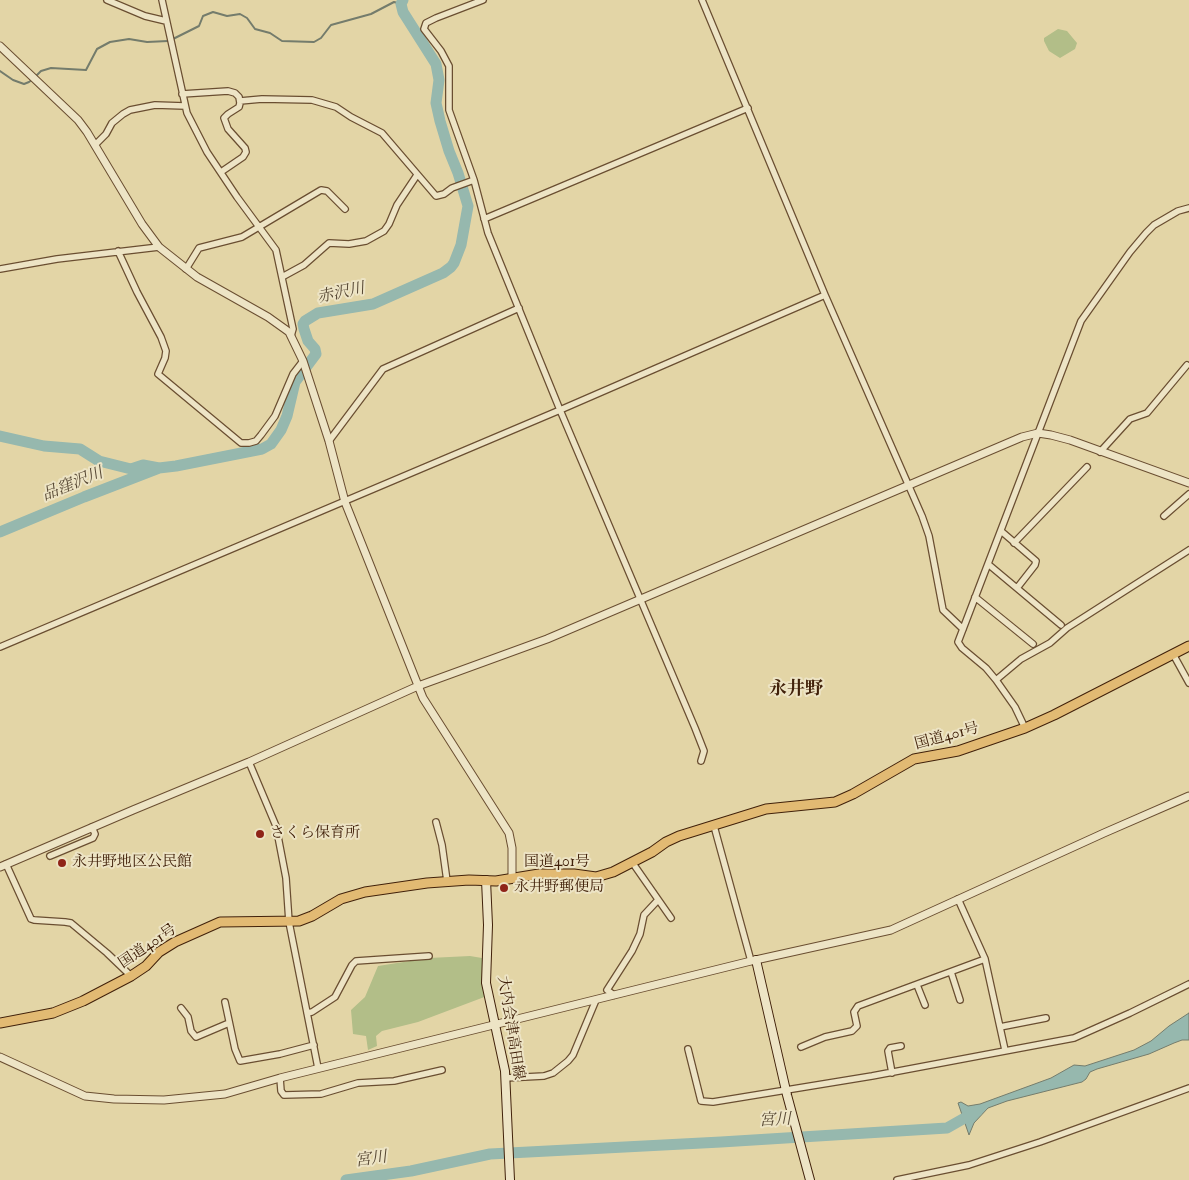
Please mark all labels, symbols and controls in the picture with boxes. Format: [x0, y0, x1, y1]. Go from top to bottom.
water label: 赤沢川 [316, 280, 366, 308]
water label: 品窪沢川 [40, 464, 106, 506]
district label: 永井野 [769, 679, 823, 701]
street label: 国道401号 [913, 720, 981, 754]
place label: さくら保育所 [270, 825, 360, 843]
marker: さくら保育所 [254, 828, 266, 840]
place label: 永井野地区公民館 [72, 854, 192, 872]
street label: 国道401号 [524, 854, 590, 872]
marker: 永井野地区公民館 [56, 857, 68, 869]
place label: 永井野郵便局 [514, 879, 604, 897]
marker: 永井野郵便局 [498, 882, 510, 894]
street label: 国道401号 [116, 921, 180, 973]
street label: 大内会津高田線 [493, 975, 527, 1081]
water label: 宮川 [759, 1111, 791, 1131]
water label: 宮川 [354, 1148, 388, 1172]

